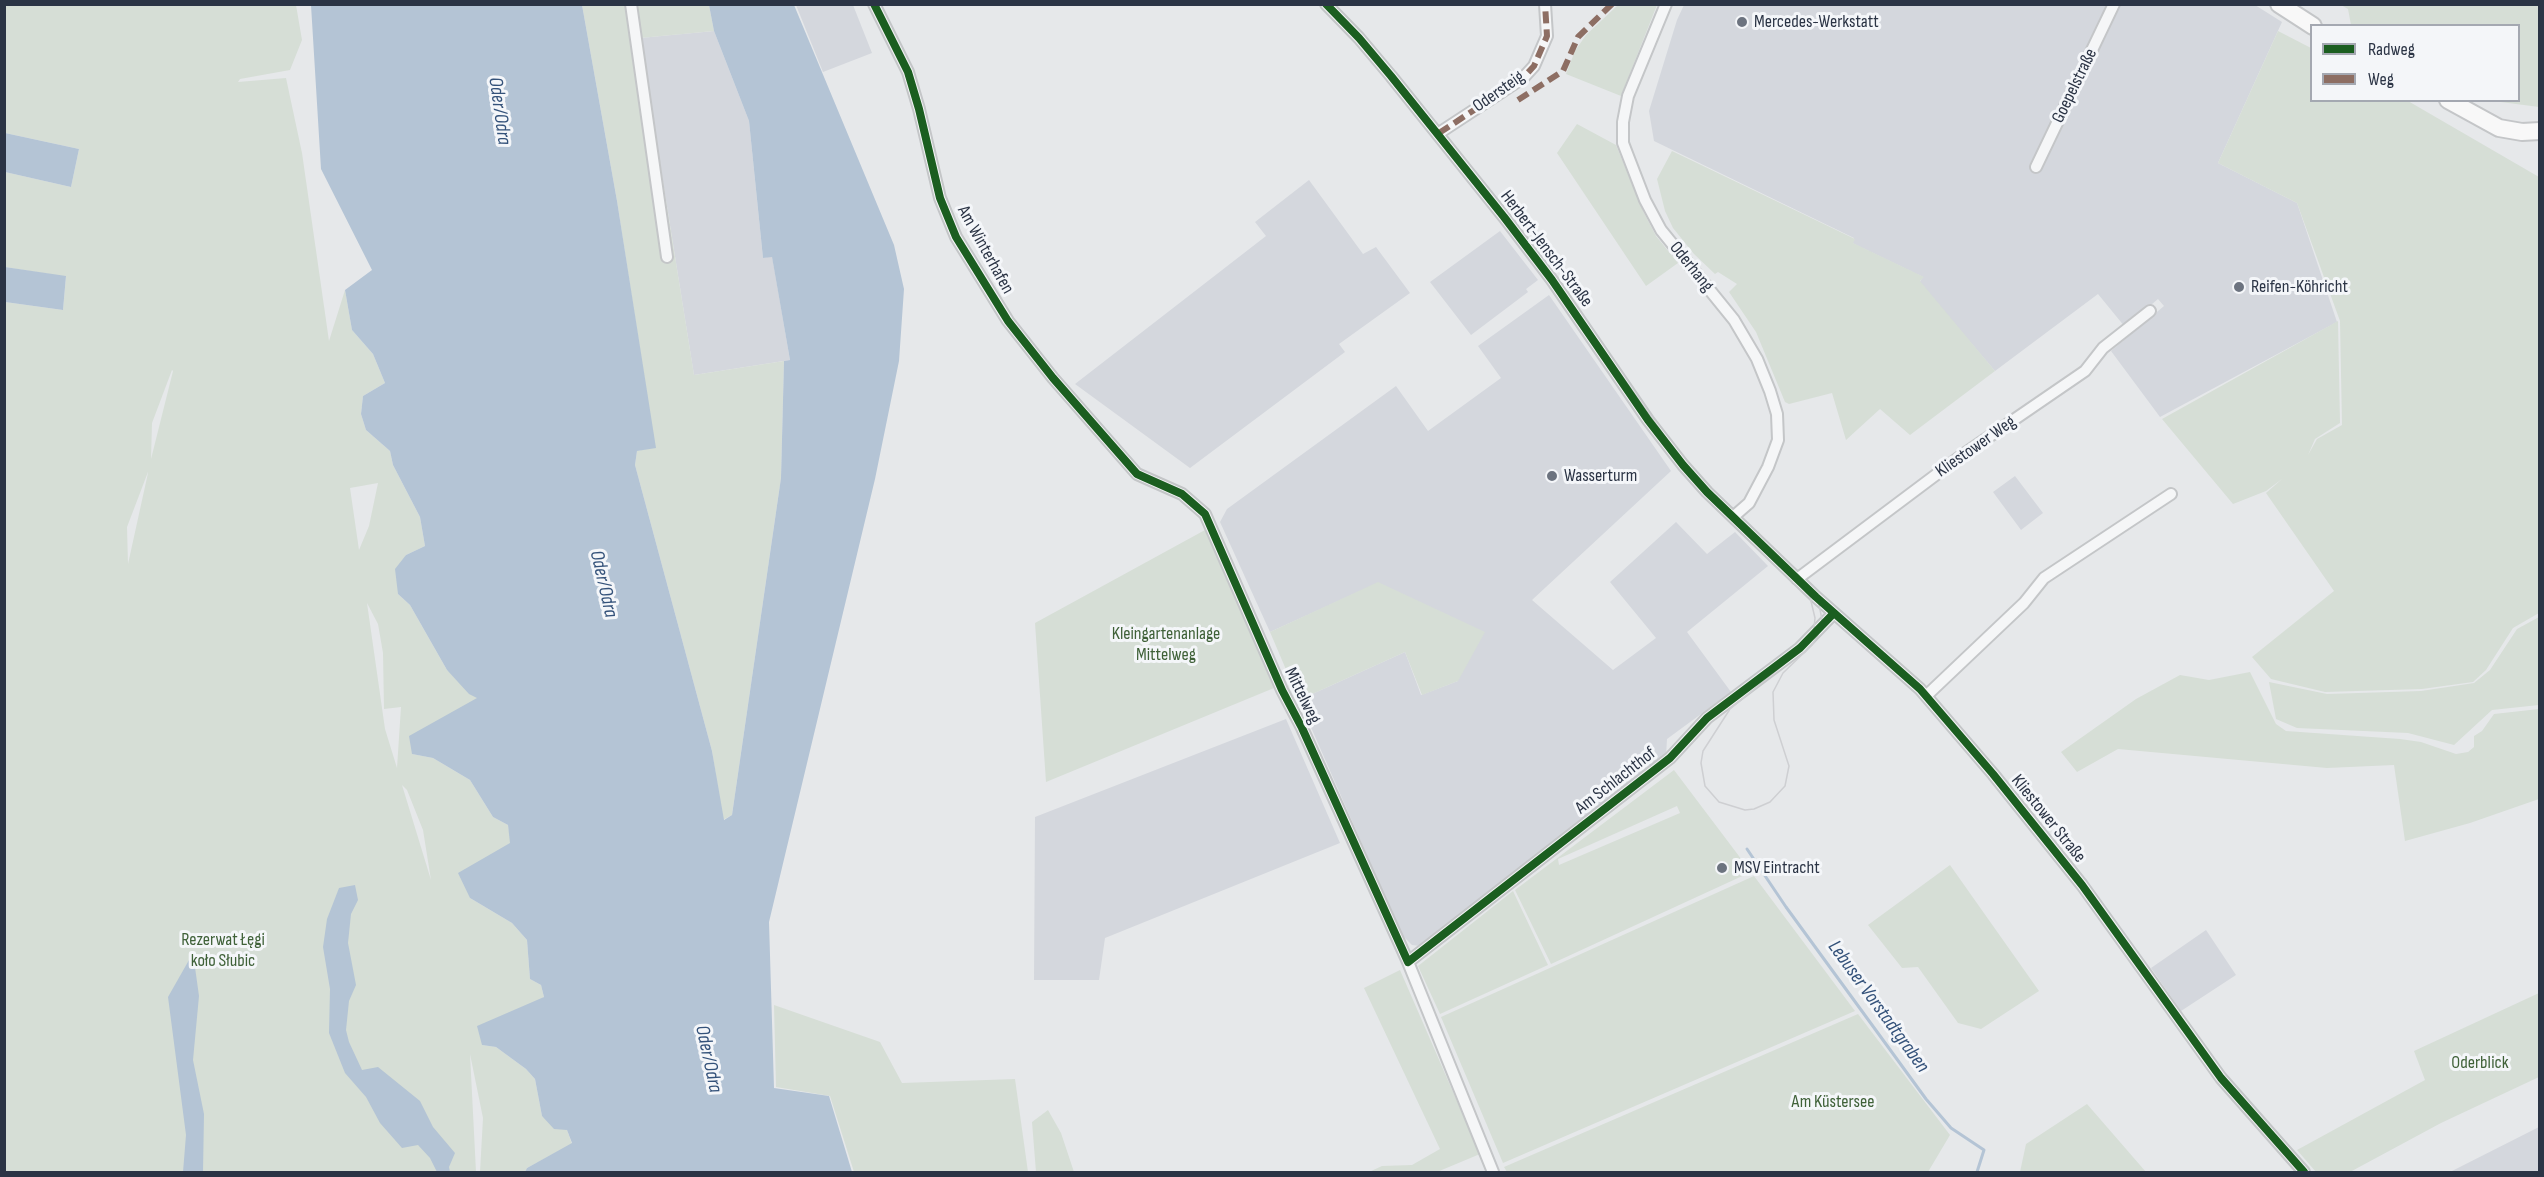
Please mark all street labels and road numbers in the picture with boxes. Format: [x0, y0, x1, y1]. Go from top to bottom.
street label: Goepelstraße [2048, 45, 2102, 127]
street label: Odersteig [1469, 66, 1529, 118]
street label: Herbert-Jensch-Straße [1495, 186, 1597, 312]
street label: Am Winterhafen [952, 202, 1018, 298]
street label: Oderhang [1664, 238, 1718, 296]
street label: Kliestower Weg [1932, 412, 2020, 482]
street label: Mittelweg [1279, 664, 1325, 728]
street label: Am Schlachthof [1571, 743, 1661, 819]
street label: Kliestower Straße [2006, 771, 2090, 867]

